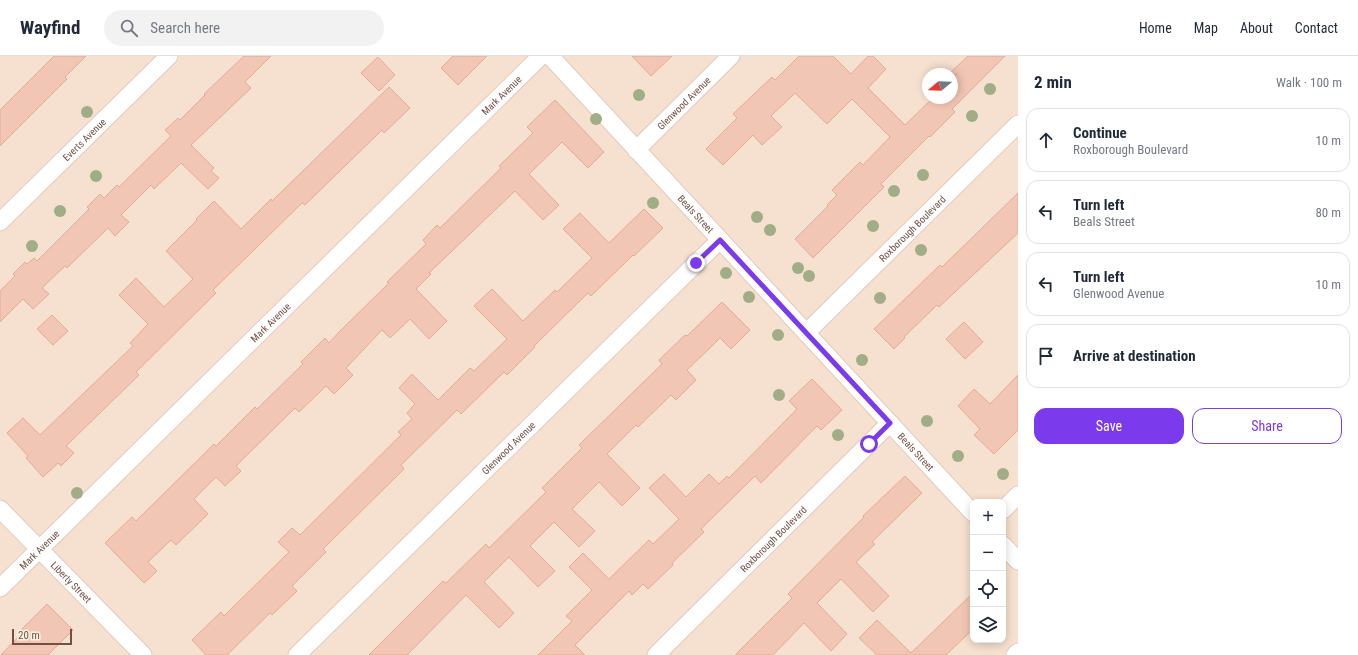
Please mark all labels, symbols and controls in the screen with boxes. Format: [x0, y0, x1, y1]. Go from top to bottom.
search box [104, 10, 384, 46]
text: Wayfind [20, 16, 80, 39]
icon: search [118, 17, 140, 39]
text: Search here [150, 19, 220, 37]
text: Home [1139, 20, 1172, 36]
text: Map [1194, 20, 1218, 36]
text: About [1240, 20, 1273, 36]
text: Contact [1295, 20, 1338, 36]
north arrow [922, 68, 958, 104]
text: 2 min [1034, 72, 1072, 92]
street label: Mark Avenue [479, 73, 524, 117]
street label: Glenwood Avenue [655, 74, 713, 132]
text: Walk · 100 m [1276, 75, 1342, 90]
street label: Everts Avenue [60, 116, 108, 163]
text: Continue [1073, 124, 1127, 142]
icon: ahead [1035, 129, 1057, 151]
text: 10 m [1315, 133, 1341, 148]
text: Roxborough Boulevard [1073, 142, 1188, 157]
street label: Beals Street [676, 193, 716, 235]
street label: Roxborough Boulevard [877, 193, 948, 263]
text: Turn left [1073, 196, 1124, 214]
icon: left [1035, 201, 1057, 223]
text: 80 m [1315, 205, 1341, 220]
text: Beals Street [1073, 214, 1135, 229]
route end [687, 254, 705, 272]
text: Turn left [1073, 268, 1124, 286]
icon: left [1035, 273, 1057, 295]
text: 10 m [1315, 277, 1341, 292]
text: Glenwood Avenue [1073, 286, 1164, 301]
street label: Mark Avenue [248, 300, 293, 344]
icon: arrive [1035, 345, 1057, 367]
text: Arrive at destination [1073, 347, 1196, 365]
button: Save [1034, 408, 1184, 444]
button: Share [1192, 408, 1342, 444]
street label: Glenwood Avenue [479, 419, 537, 476]
street label: Beals Street [896, 430, 936, 473]
route start [860, 435, 878, 453]
map controls [970, 499, 1006, 643]
button: + [970, 499, 1006, 535]
street label: Roxborough Boulevard [738, 504, 809, 574]
street label: Mark Avenue [17, 527, 61, 571]
button: − [970, 535, 1006, 571]
street label: Liberty Street [49, 559, 94, 605]
button: locate [970, 571, 1006, 607]
button: layers [970, 607, 1006, 643]
scale bar [12, 627, 72, 646]
text: 20 m [18, 629, 40, 642]

